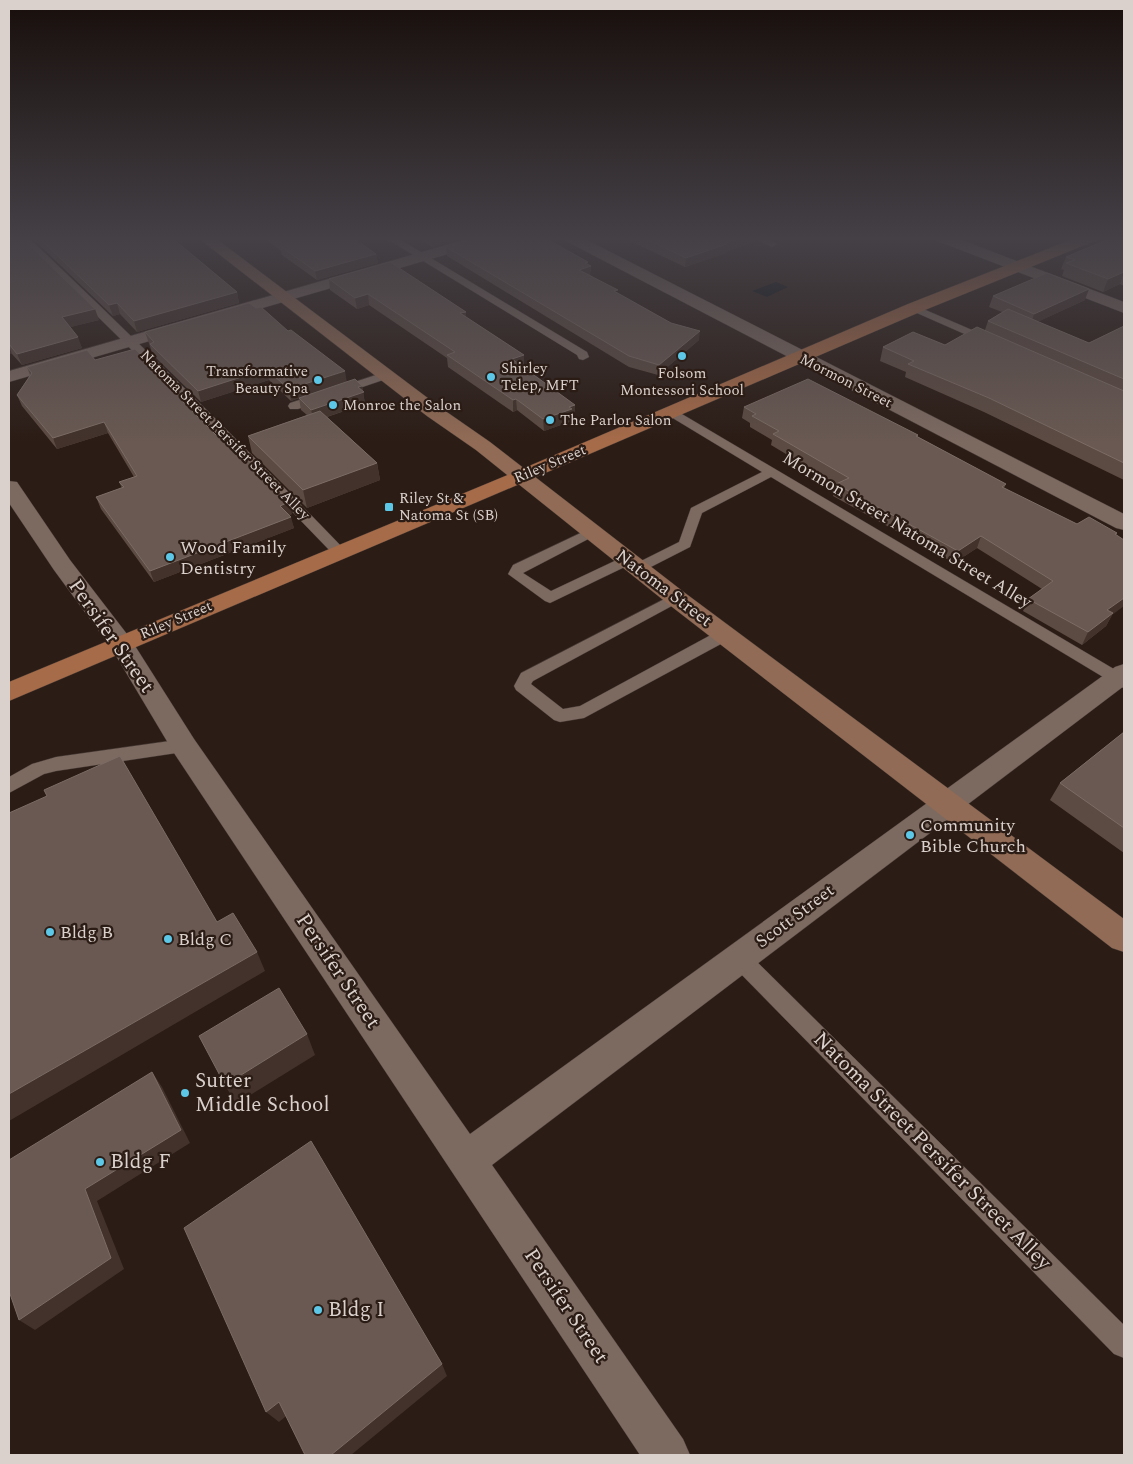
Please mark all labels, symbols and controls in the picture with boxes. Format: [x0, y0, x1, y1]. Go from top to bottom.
street label: Natoma Street Persifer Street Alley [135, 345, 316, 526]
street label: Mormon Street [796, 348, 896, 414]
marker: Folsom Montessori School [676, 350, 688, 362]
place label: Shirley Telep, MFT [501, 357, 579, 397]
place label: Transformative Beauty Spa [206, 360, 309, 400]
place label: Folsom Montessori School [620, 362, 744, 402]
marker: Shirley Telep, MFT [485, 371, 497, 383]
marker: Transformative Beauty Spa [312, 374, 324, 386]
place label: Monroe the Salon [343, 394, 461, 417]
marker: Monroe the Salon [327, 399, 339, 411]
place label: The Parlor Salon [560, 409, 672, 432]
marker: The Parlor Salon [544, 414, 556, 426]
street label: Riley Street [510, 438, 590, 490]
street label: Mormon Street Natoma Street Alley [777, 445, 1038, 616]
place label: Riley St & Natoma St (SB) [399, 487, 498, 527]
marker: Riley St & Natoma St (SB) [383, 501, 395, 513]
place label: Wood Family Dentistry [180, 534, 287, 582]
street label: Natoma Street [610, 543, 718, 633]
marker: Wood Family Dentistry [164, 551, 176, 563]
street label: Persifer Street [60, 572, 162, 700]
street label: Riley Street [136, 594, 216, 646]
place label: Community Bible Church [920, 812, 1026, 860]
marker: Community Bible Church [904, 829, 916, 841]
street label: Scott Street [750, 877, 840, 955]
street label: Persifer Street [288, 907, 388, 1035]
place label: Bldg B [60, 919, 113, 946]
marker: Bldg B [44, 926, 56, 938]
place label: Bldg C [178, 926, 232, 953]
marker: Bldg C [162, 933, 174, 945]
street label: Natoma Street Persifer Street Alley [805, 1024, 1059, 1278]
place label: Sutter Middle School [195, 1065, 330, 1121]
marker: Sutter Middle School [179, 1087, 191, 1099]
place label: Bldg F [110, 1146, 171, 1178]
marker: Bldg F [94, 1156, 106, 1168]
street label: Persifer Street [516, 1242, 616, 1370]
place label: Bldg I [328, 1294, 384, 1326]
marker: Bldg I [312, 1304, 324, 1316]

